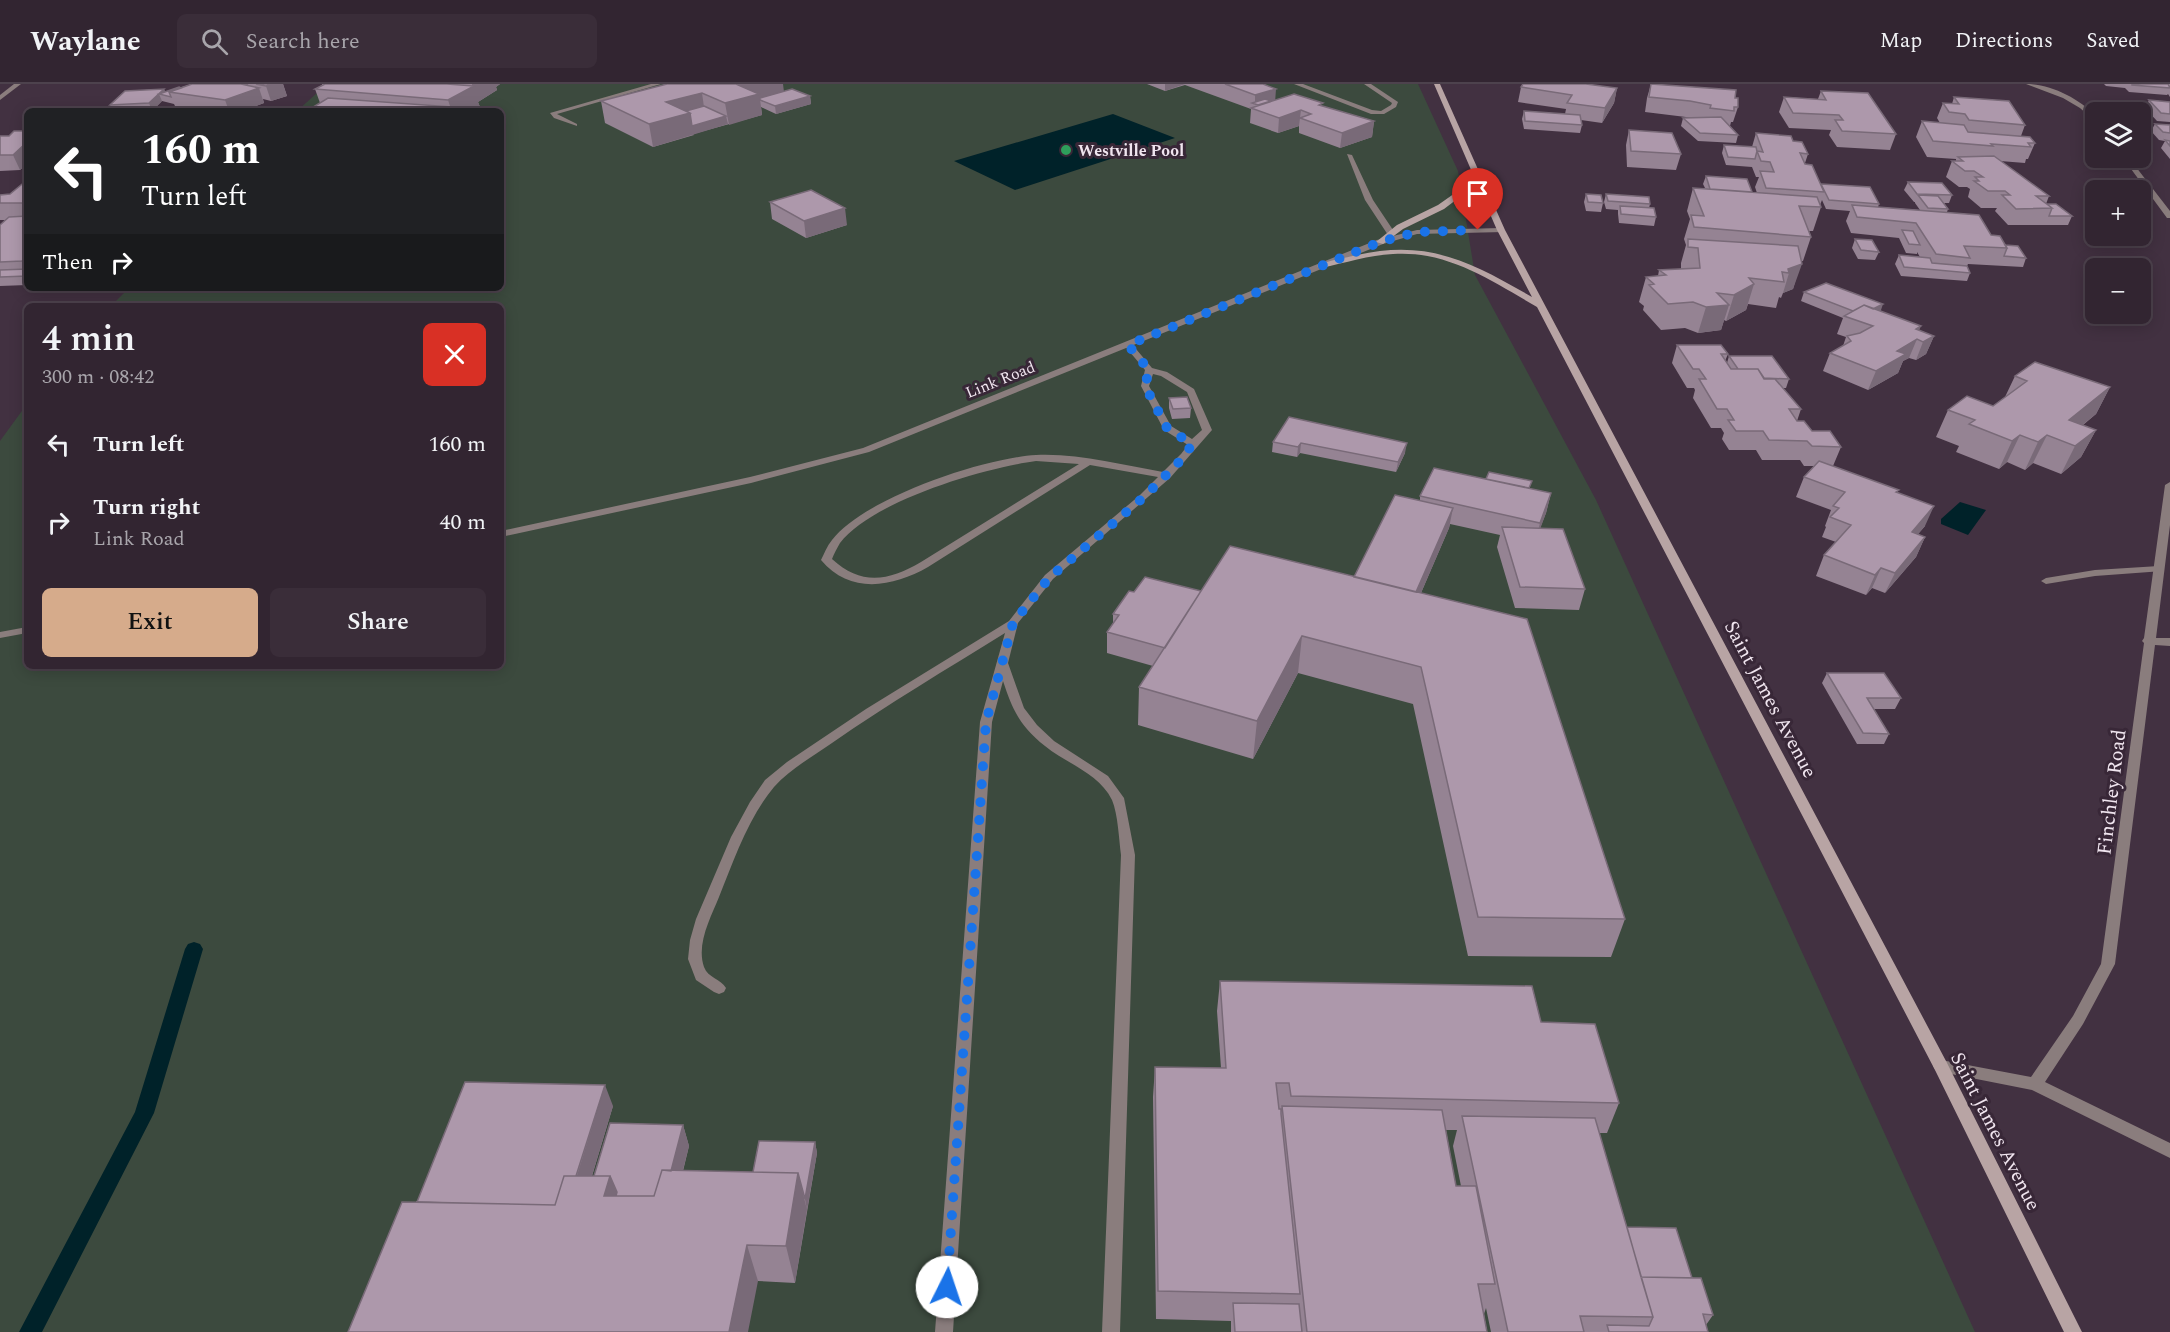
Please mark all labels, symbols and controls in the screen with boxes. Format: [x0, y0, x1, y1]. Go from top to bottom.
search box [177, 14, 597, 68]
text: Waylane [30, 20, 141, 63]
icon: search [198, 25, 231, 58]
text: Search here [246, 25, 360, 58]
text: Map [1880, 25, 1922, 57]
text: Directions [1955, 25, 2053, 57]
text: Saved [2086, 25, 2140, 57]
map controls [2085, 102, 2151, 324]
button: layers [2085, 102, 2151, 168]
text: 160 m [141, 119, 260, 182]
icon: left [42, 132, 120, 210]
place label: Westville Pool [1078, 139, 1184, 163]
marker: Westville Pool [1059, 143, 1073, 157]
pin [1452, 168, 1503, 230]
text: Turn left [141, 176, 247, 218]
icon: arrive [1461, 177, 1494, 210]
button: + [2085, 180, 2151, 246]
text: Then [42, 246, 93, 279]
icon: right [105, 246, 138, 279]
button: − [2085, 258, 2151, 324]
text: 4 min [42, 312, 135, 367]
button: close [423, 323, 486, 386]
street label: Link Road [962, 355, 1039, 405]
text: 300 m · 08:42 [42, 362, 154, 392]
icon: left [42, 428, 75, 461]
text: Turn left [93, 428, 185, 461]
text: 160 m [429, 428, 486, 461]
text: Turn right [93, 491, 200, 524]
icon: right [42, 506, 75, 539]
text: 40 m [440, 506, 486, 539]
text: Link Road [93, 524, 185, 554]
button: Exit [42, 588, 258, 657]
button: Share [270, 588, 486, 657]
street label: Saint James Avenue [1716, 615, 1824, 783]
street label: Finchley Road [2089, 728, 2135, 857]
street label: Saint James Avenue [1942, 1047, 2048, 1216]
position arrow [915, 1255, 979, 1319]

